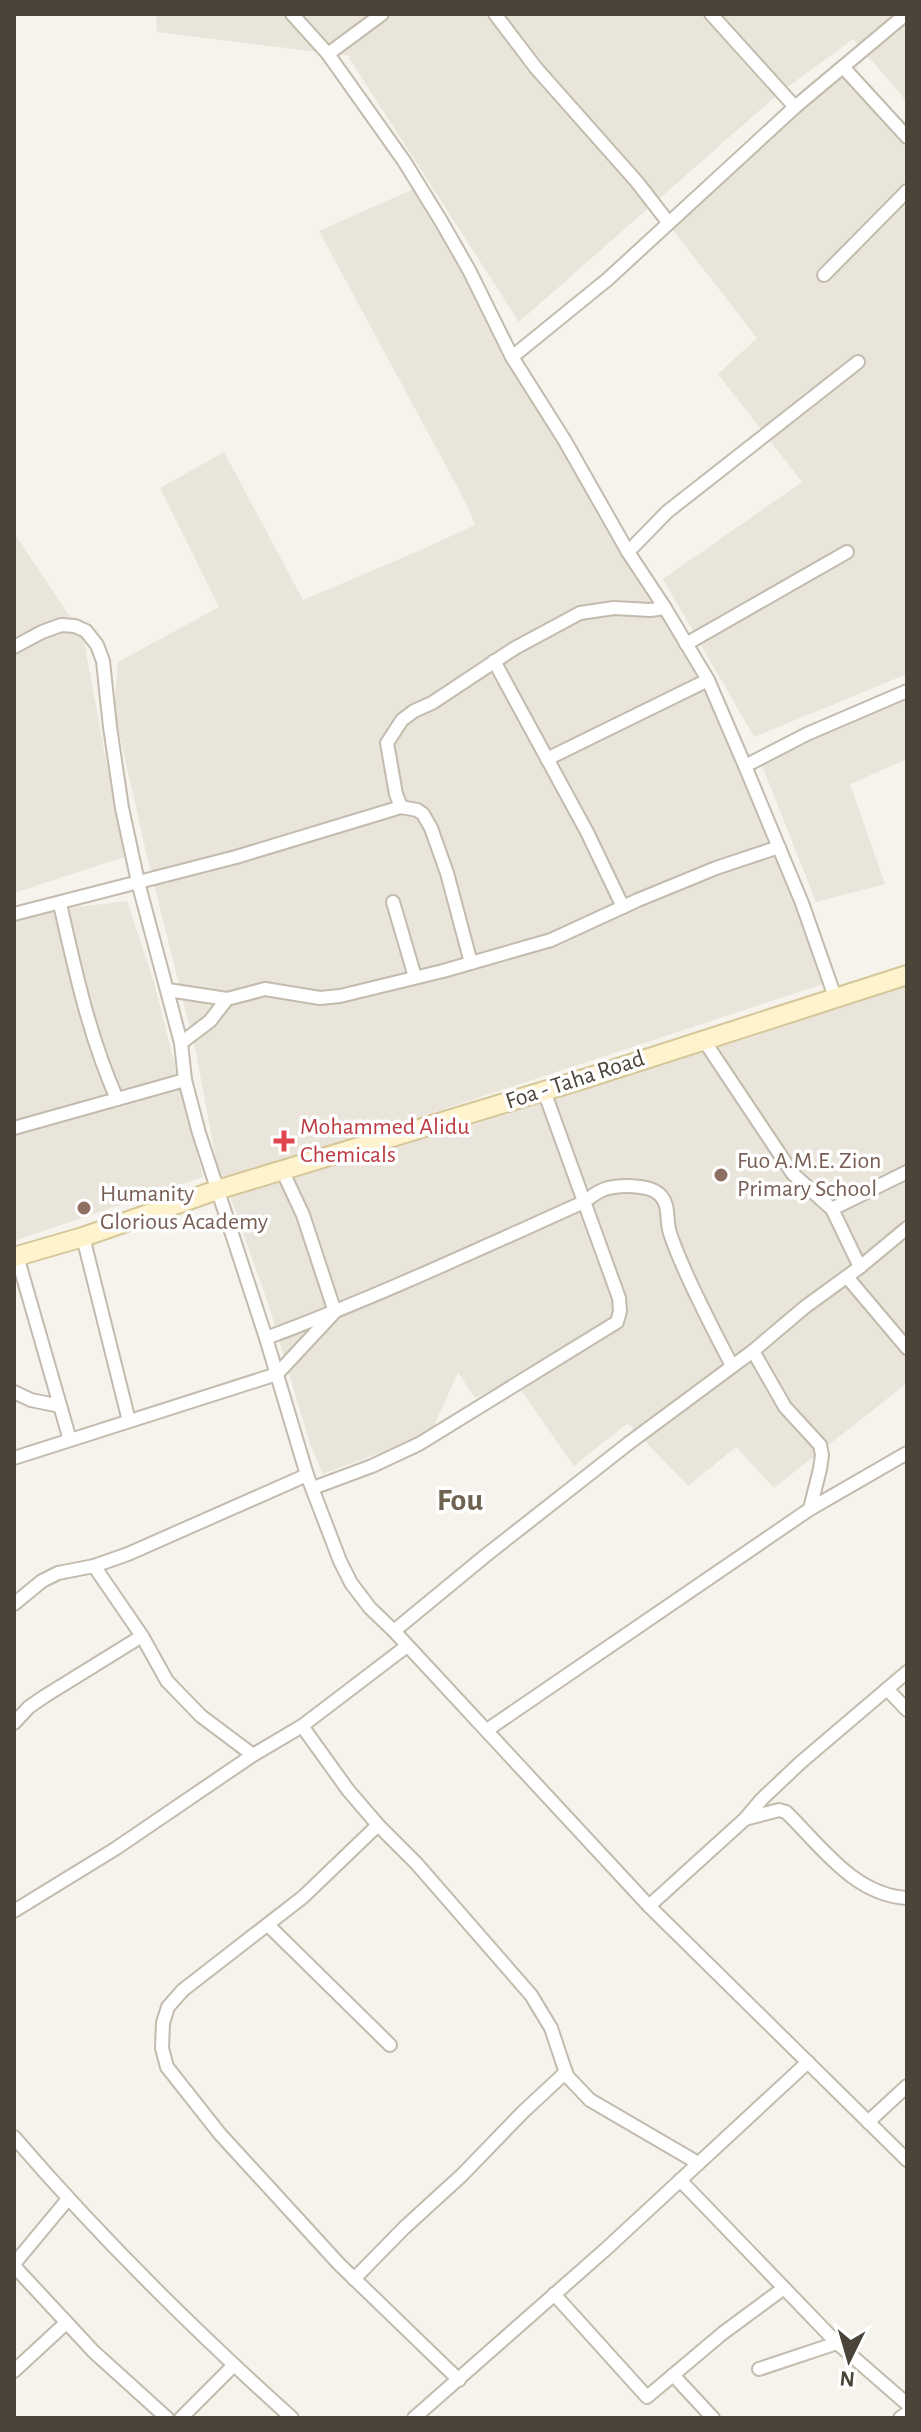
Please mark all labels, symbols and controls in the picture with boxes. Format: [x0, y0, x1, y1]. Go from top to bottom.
street label: Foa - Taha Road [503, 1046, 647, 1114]
place label: Mohammed Alidu Chemicals [300, 1115, 469, 1167]
marker: Mohammed Alidu Chemicals [275, 1132, 293, 1150]
place label: Fuo A.M.E. Zion Primary School [737, 1149, 881, 1201]
marker: Fuo A.M.E. Zion Primary School [712, 1166, 730, 1184]
place label: Humanity Glorious Academy [100, 1182, 268, 1234]
marker: Humanity Glorious Academy [75, 1199, 93, 1217]
district label: Fou [437, 1484, 483, 1516]
north arrow [809, 2320, 889, 2400]
text: N [839, 2367, 856, 2391]

